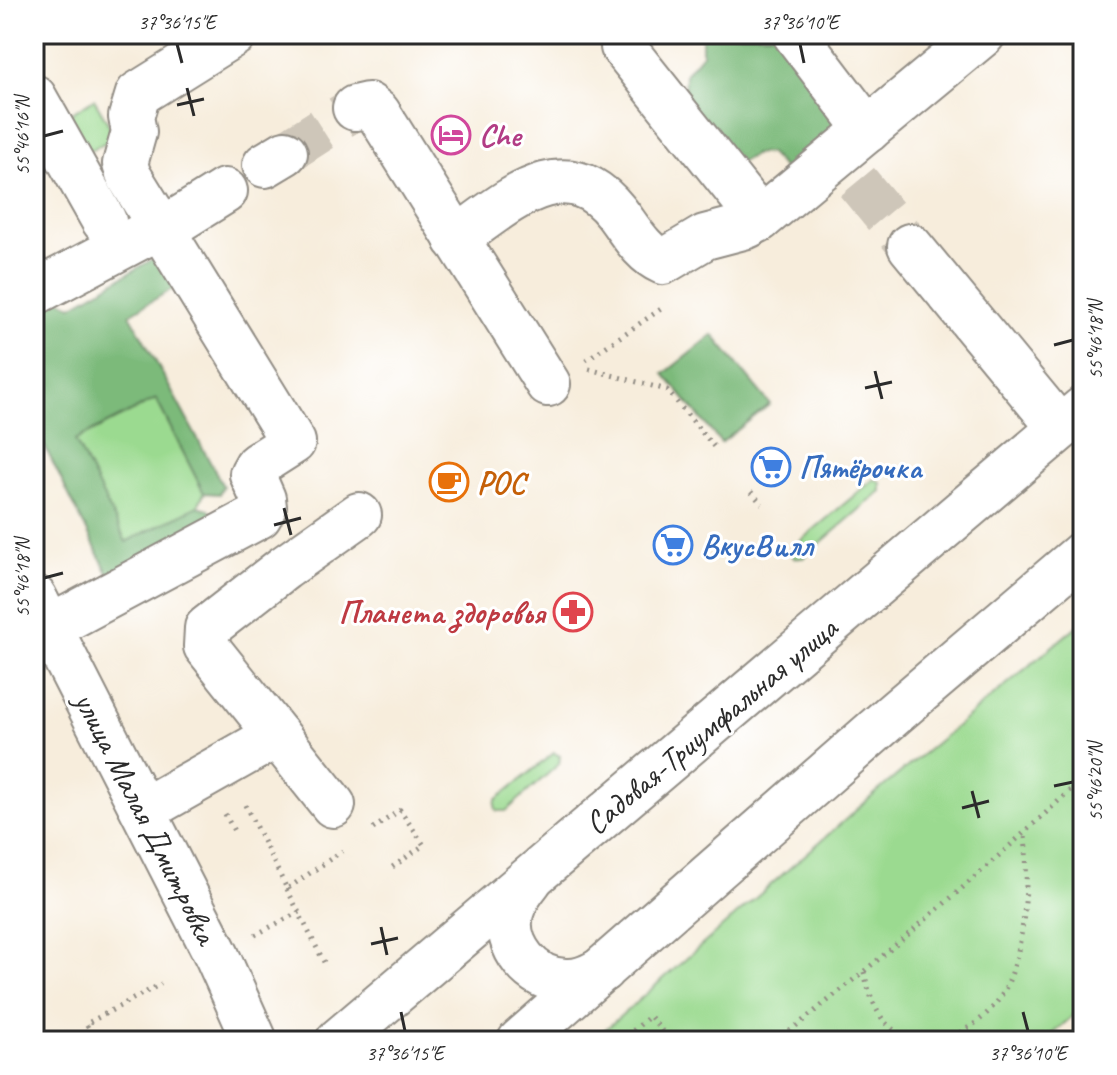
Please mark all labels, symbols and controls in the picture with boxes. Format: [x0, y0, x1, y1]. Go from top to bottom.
text: 37°36'15"E [138, 10, 218, 35]
text: 37°36'10"E [761, 10, 841, 35]
text: 55°46'16"N [10, 94, 35, 175]
hotel icon: Che [430, 114, 472, 156]
place label: Che [479, 115, 523, 156]
text: 55°46'18"N [1083, 298, 1108, 379]
supermarket icon: Пятёрочка [750, 446, 792, 488]
place label: Пятёрочка [799, 447, 924, 488]
cafe icon: РОС [428, 461, 470, 503]
place label: РОС [477, 462, 529, 503]
supermarket icon: ВкусВилл [652, 524, 694, 566]
place label: ВкусВилл [701, 525, 815, 566]
text: 55°46'18"N [10, 536, 35, 617]
pharmacy icon: Планета здоровья [552, 591, 594, 633]
place label: Планета здоровья [339, 592, 548, 634]
street label: Садовая-Триумфальная улица [576, 607, 847, 844]
street label: улица Малая Дмитровка [64, 683, 229, 953]
text: 55°46'20"N [1083, 740, 1108, 821]
text: 37°36'15"E [366, 1041, 446, 1066]
text: 37°36'10"E [989, 1041, 1069, 1066]

